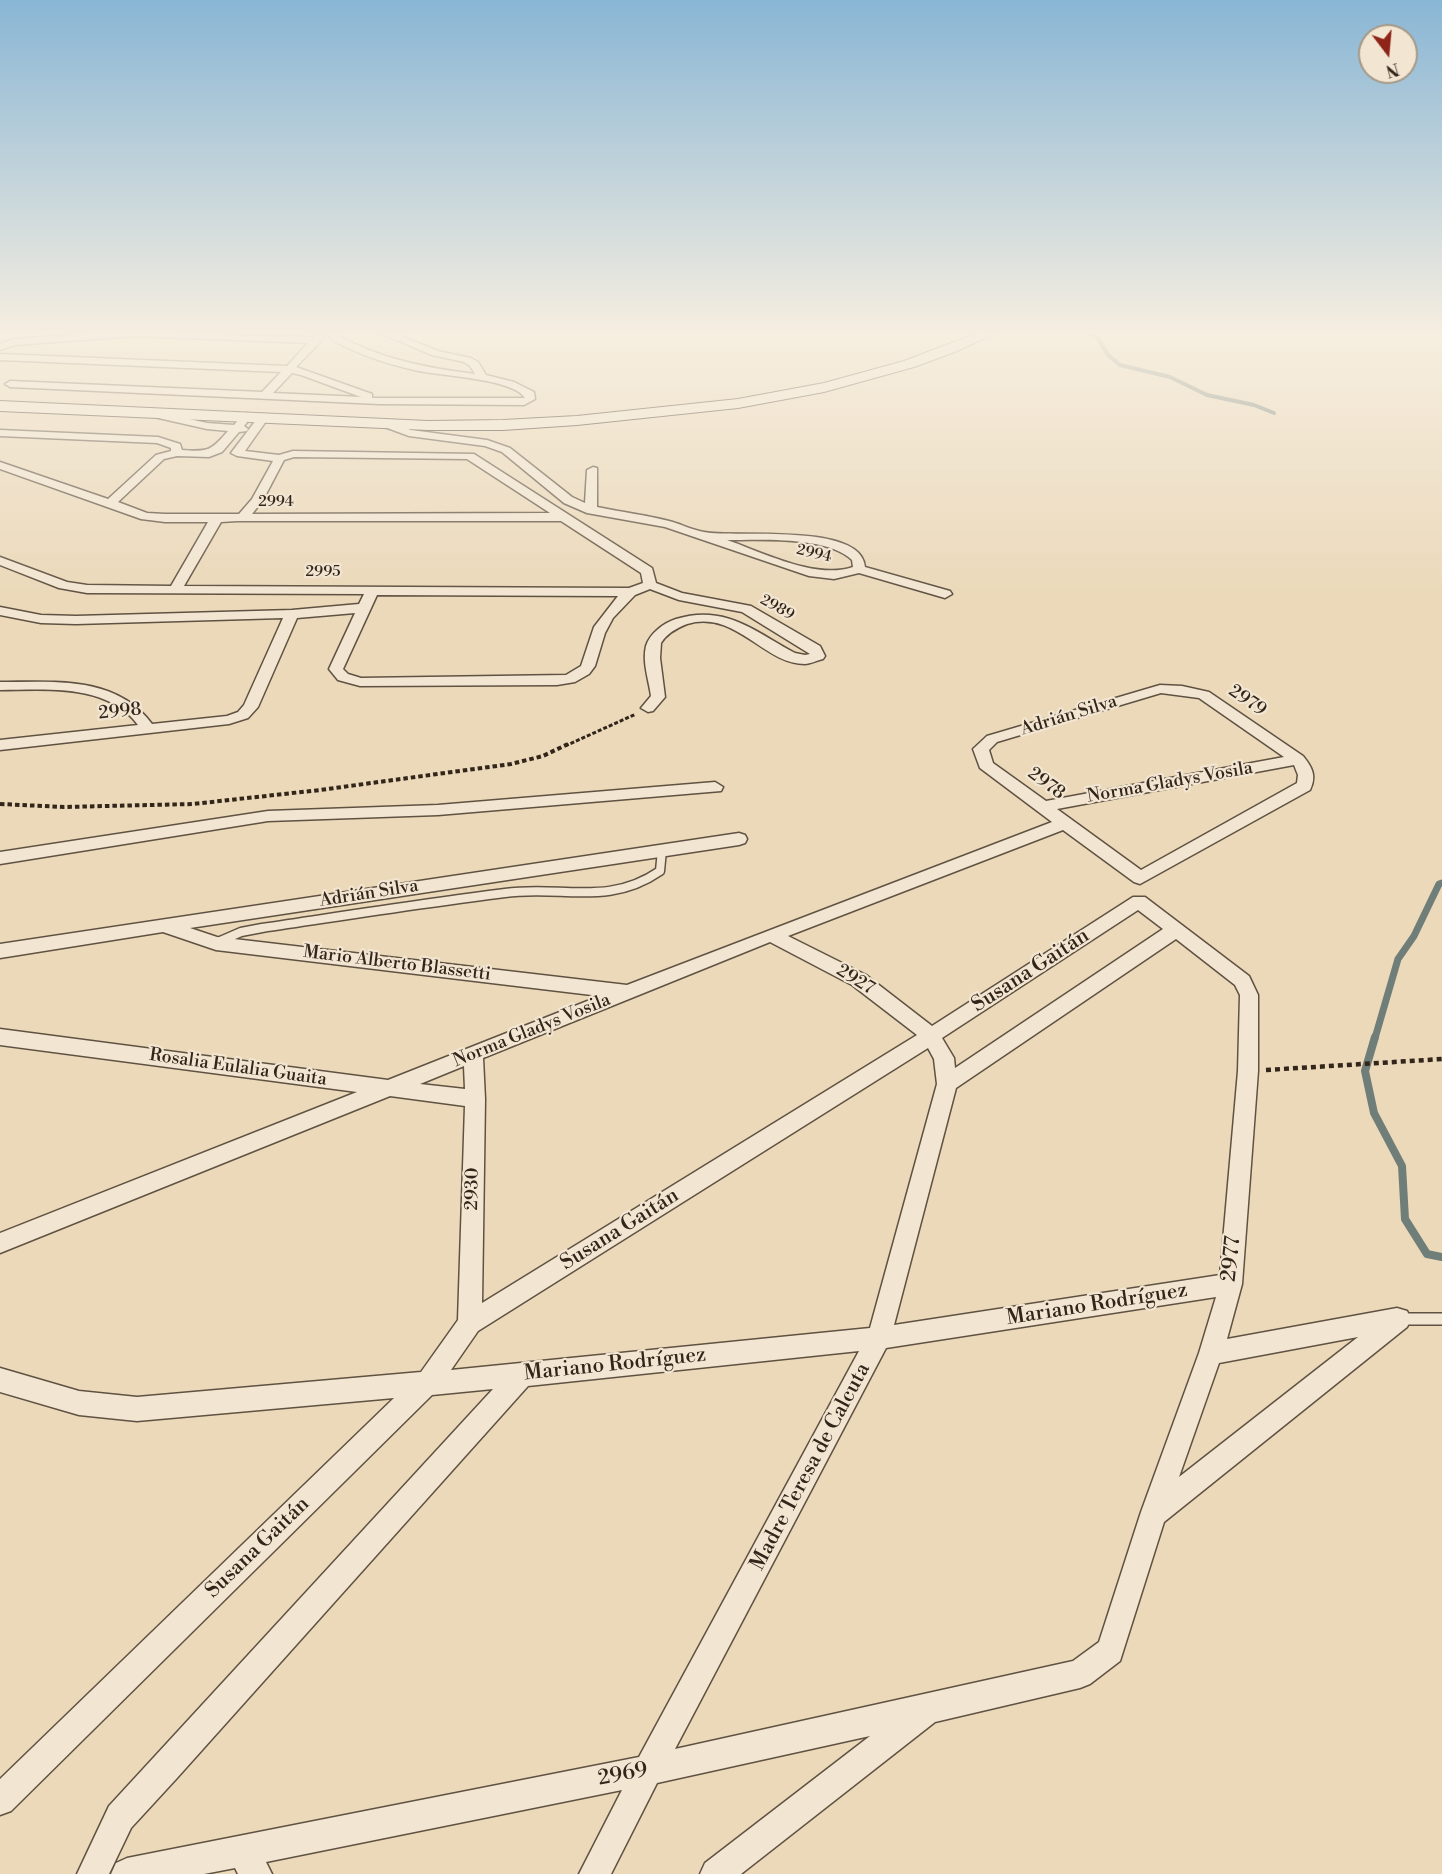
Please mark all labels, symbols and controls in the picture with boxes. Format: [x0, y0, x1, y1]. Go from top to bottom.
north arrow [1358, 24, 1418, 84]
text: N [1384, 58, 1401, 81]
street label: 2994 [258, 493, 294, 511]
street label: 2994 [795, 541, 833, 567]
street label: 2995 [306, 563, 340, 581]
street label: 2989 [757, 591, 797, 625]
street label: 2979 [1224, 681, 1270, 721]
street label: Adrián Silva [1018, 691, 1120, 741]
street label: 2998 [97, 699, 143, 725]
street label: Norma Gladys Vosila [1085, 758, 1255, 808]
street label: 2978 [1023, 763, 1069, 805]
street label: Adrián Silva [318, 876, 420, 912]
street label: Susana Gaitán [968, 924, 1094, 1018]
street label: Mario Alberto Blassetti [302, 942, 492, 986]
street label: 2927 [832, 960, 878, 1000]
street label: Norma Gladys Vosila [450, 989, 614, 1073]
street label: Rosalia Eulalia Guaita [148, 1045, 328, 1091]
street label: 2930 [462, 1167, 484, 1211]
street label: Susana Gaitán [556, 1184, 684, 1276]
street label: 2977 [1217, 1235, 1247, 1283]
street label: Mariano Rodríguez [1005, 1278, 1189, 1332]
street label: Mariano Rodríguez [523, 1343, 707, 1387]
street label: Madre Teresa de Calcuta [746, 1359, 876, 1575]
street label: Susana Gaitán [201, 1492, 315, 1604]
street label: 2969 [596, 1758, 650, 1792]

